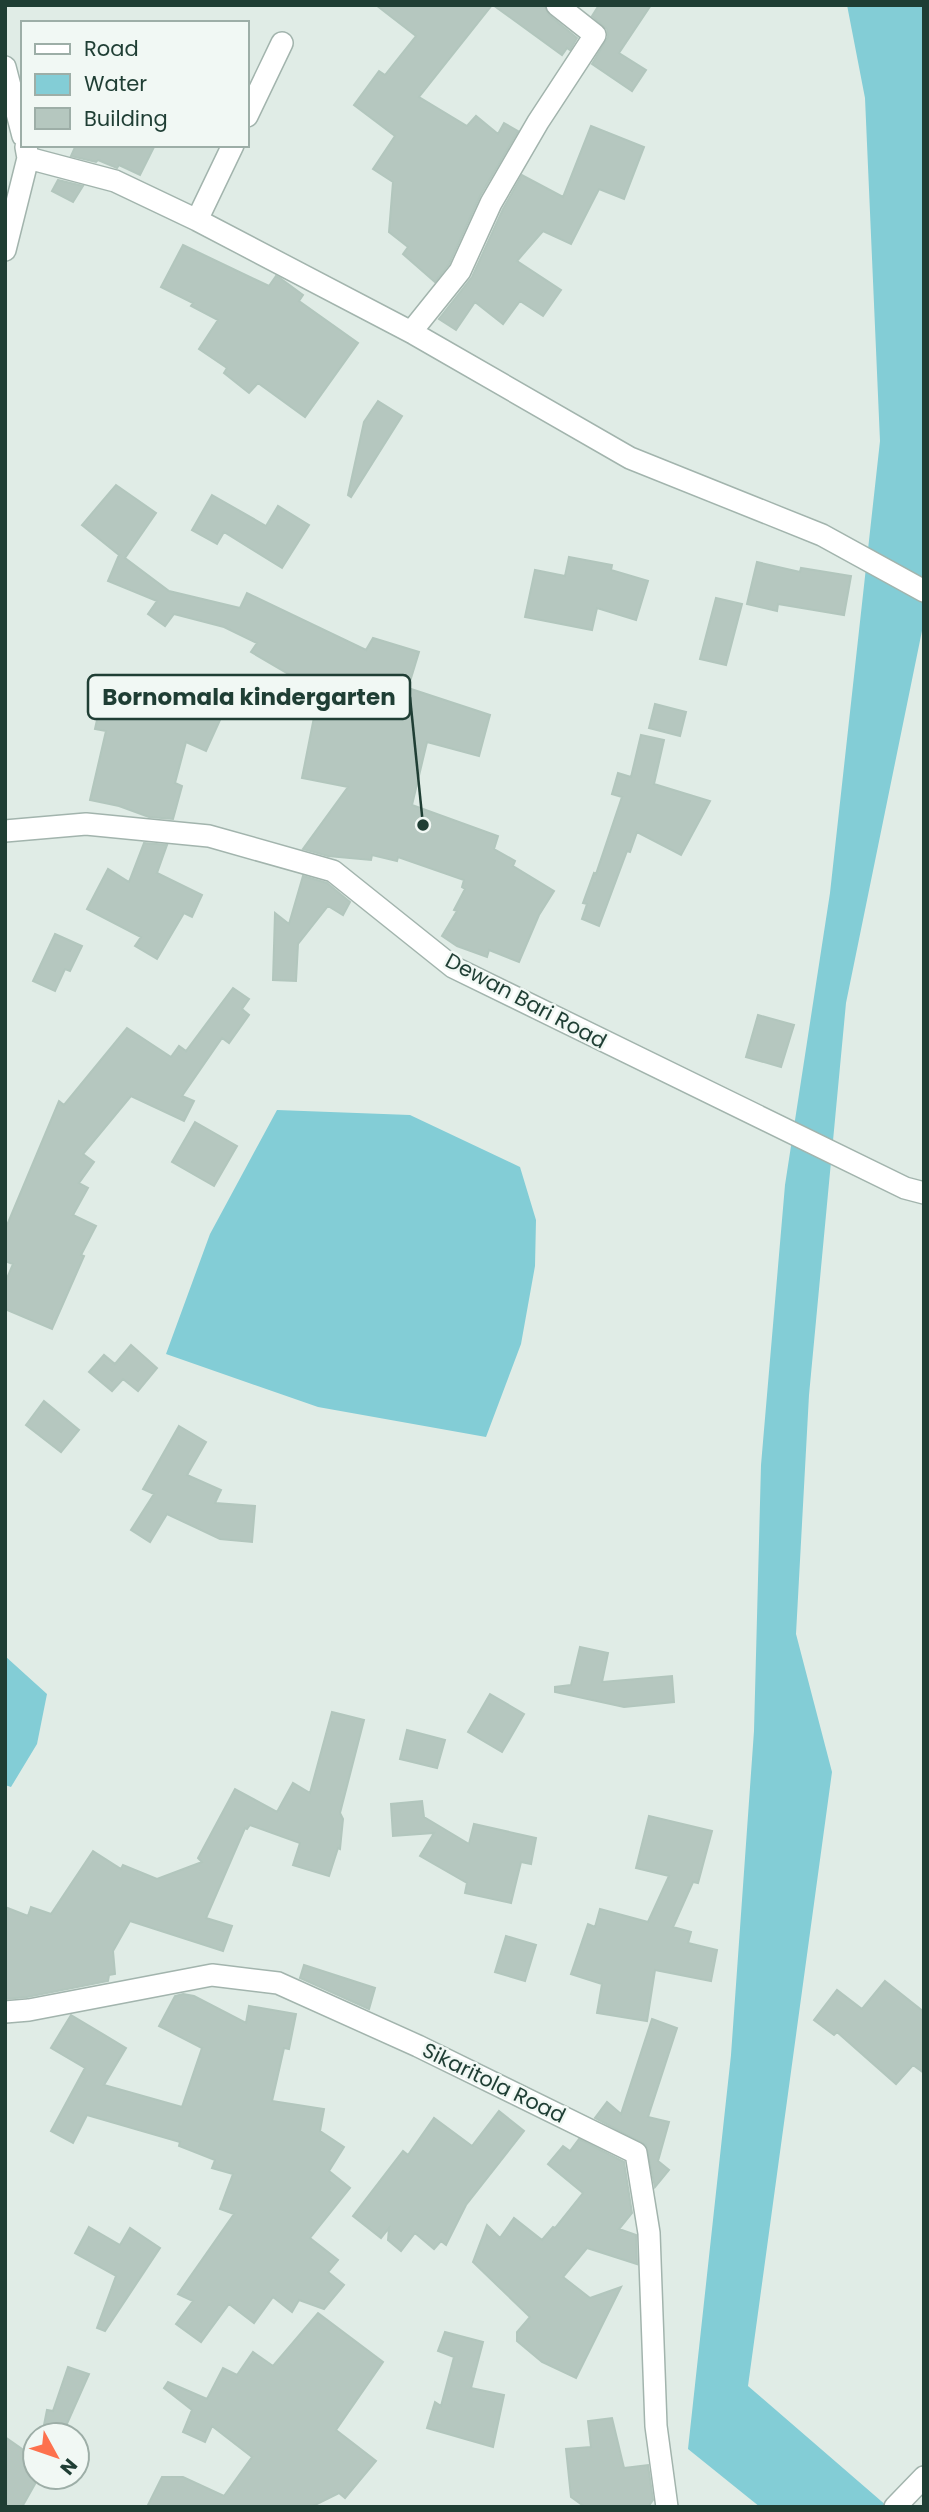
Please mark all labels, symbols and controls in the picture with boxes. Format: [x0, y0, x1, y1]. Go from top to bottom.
legend [21, 21, 248, 147]
text: Road [84, 34, 139, 63]
text: Water [84, 69, 147, 98]
text: Building [84, 104, 168, 133]
callout: Bornomala kindergarten [88, 675, 410, 719]
text: Bornomala kindergarten [102, 681, 396, 713]
street label: Dewan Bari Road [441, 946, 612, 1055]
street label: Sikaritola Road [418, 2035, 571, 2130]
north arrow [21, 2421, 91, 2491]
text: N [54, 2452, 84, 2481]

